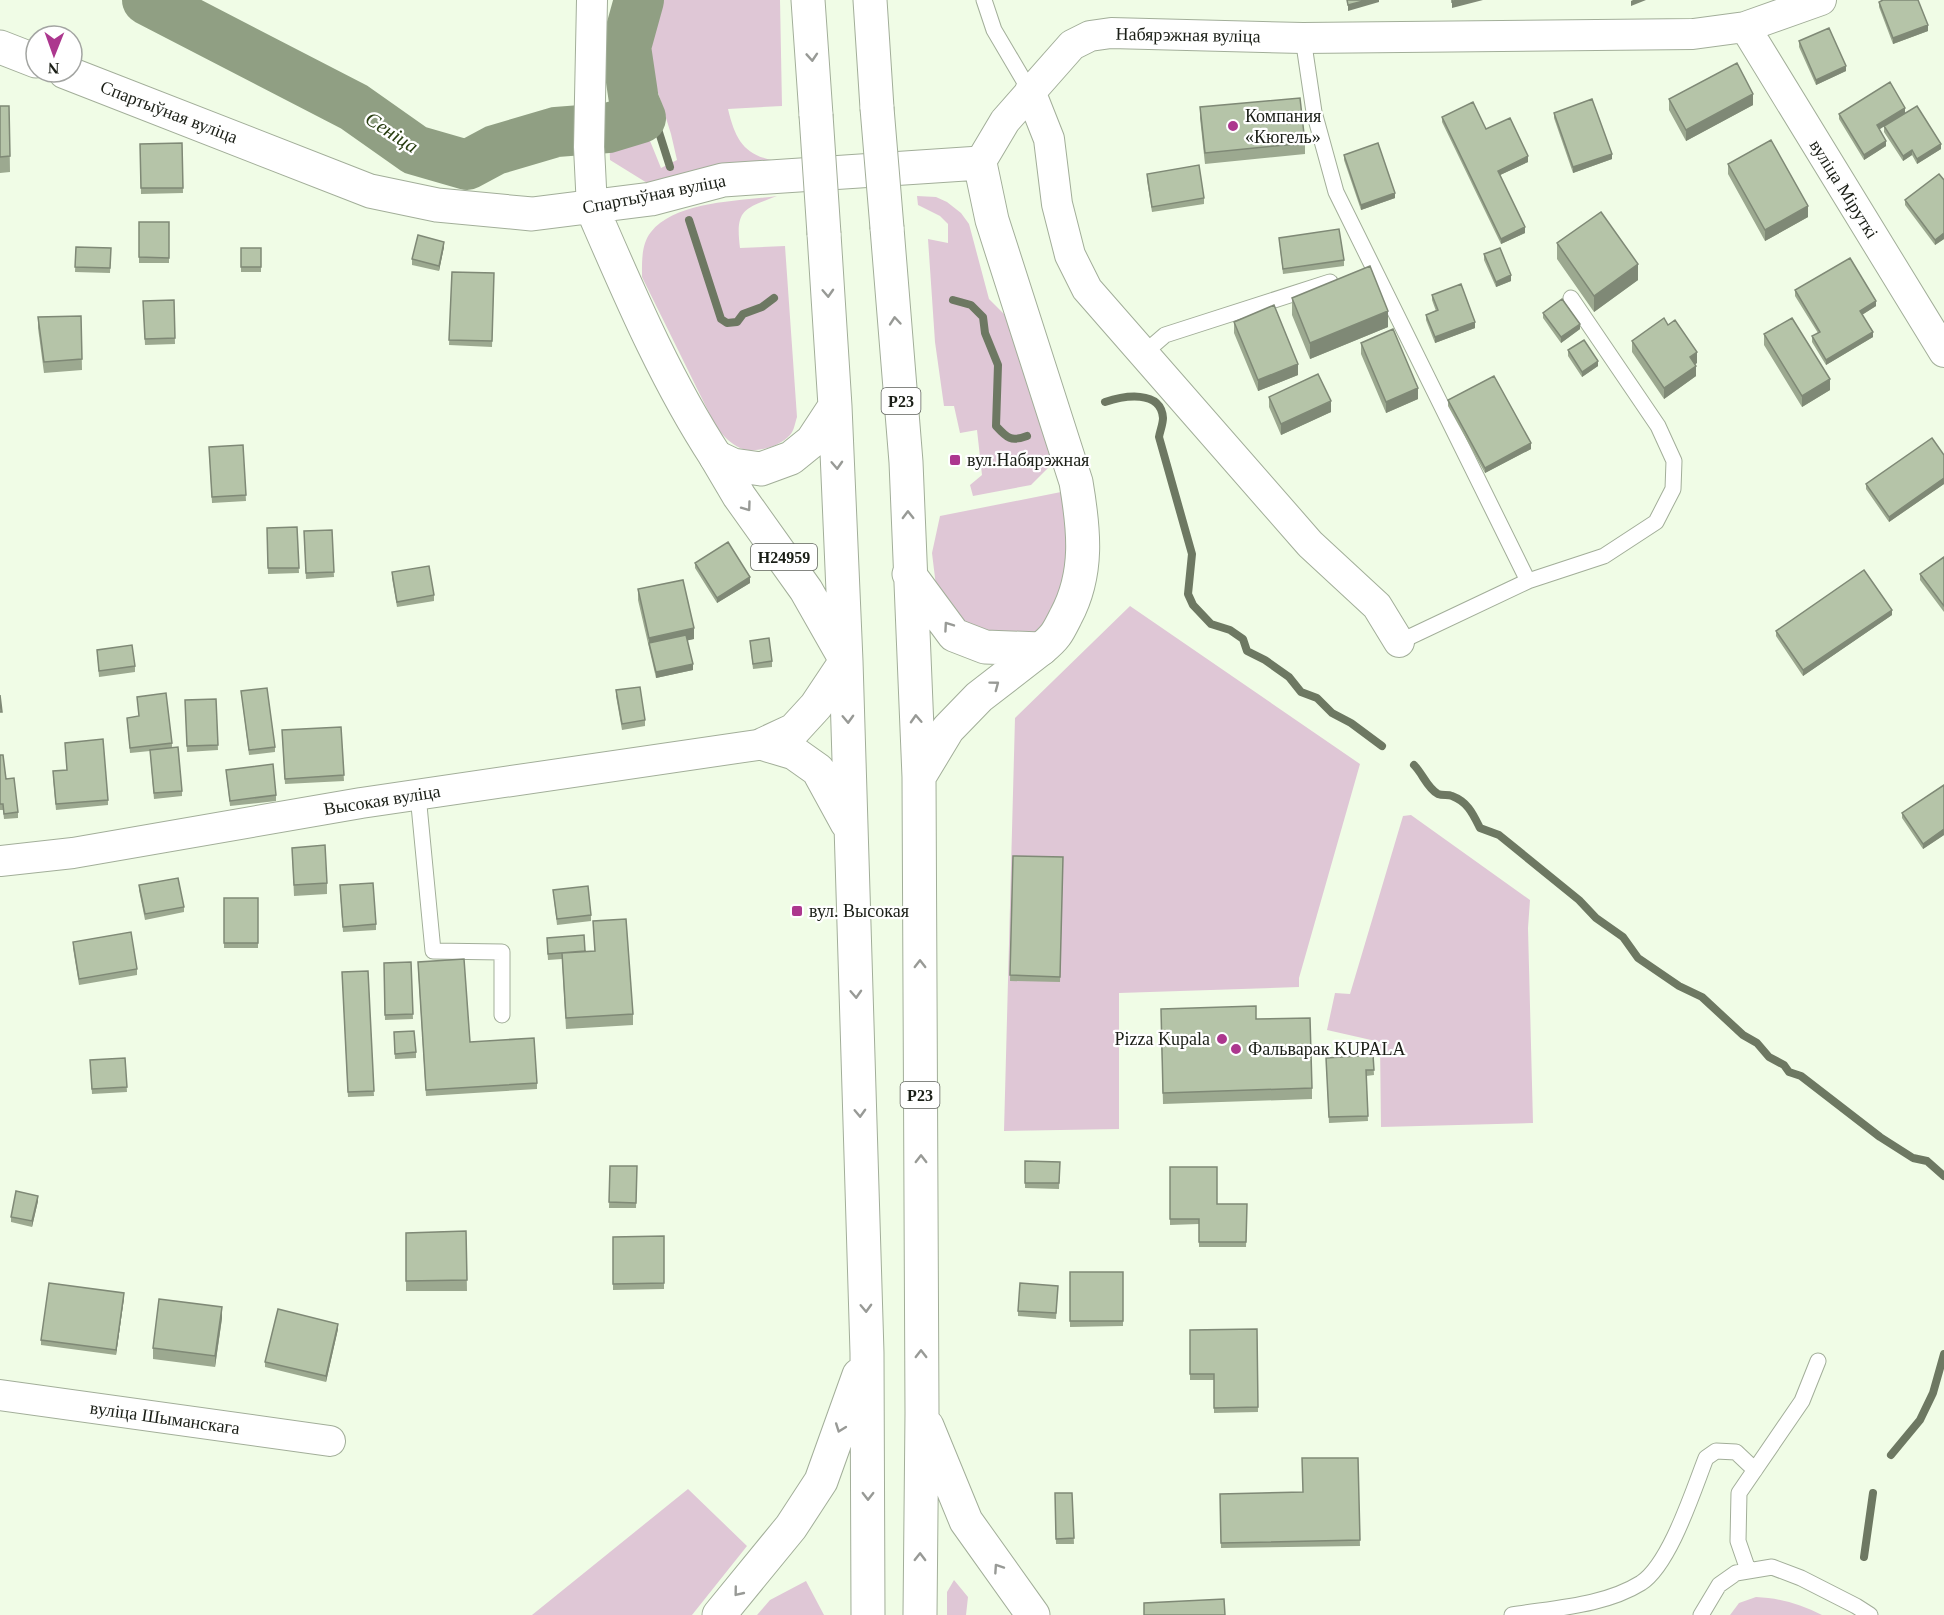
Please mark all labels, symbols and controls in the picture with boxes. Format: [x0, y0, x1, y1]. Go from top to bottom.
north arrow [24, 24, 84, 84]
street label: Набярэжная вуліца [1115, 24, 1261, 46]
one-way arrow [805, 53, 818, 62]
text: N [47, 60, 60, 77]
street label: Спартыўная вуліца [98, 77, 240, 147]
place label: Компания «Кюгель» [1245, 106, 1321, 147]
water label: Сеніца [361, 107, 422, 158]
marker: Компания «Кюгель» [1226, 119, 1240, 133]
street label: вуліца Міруткі [1806, 136, 1882, 242]
street label: Спартыўная вуліца [581, 170, 727, 218]
one-way arrow [821, 288, 834, 297]
one-way arrow [888, 316, 901, 325]
road number: Р23 [882, 388, 920, 414]
place label: вул.Набярэжная [967, 450, 1089, 470]
marker: вул.Набярэжная [948, 453, 962, 467]
one-way arrow [831, 460, 844, 469]
one-way arrow [740, 500, 751, 511]
one-way arrow [902, 511, 914, 520]
road number: Н24959 [751, 544, 817, 570]
one-way arrow [944, 622, 955, 633]
one-way arrow [988, 681, 999, 692]
one-way arrow [842, 715, 855, 724]
one-way arrow [910, 715, 923, 724]
street label: Высокая вуліца [322, 781, 442, 819]
place label: вул. Высокая [809, 901, 909, 921]
marker: вул. Высокая [790, 904, 804, 918]
one-way arrow [914, 960, 926, 969]
one-way arrow [850, 990, 863, 999]
place label: Pizza Kupala [1115, 1029, 1210, 1049]
marker: Pizza Kupala [1215, 1032, 1229, 1046]
place label: Фальварак KUPALA [1248, 1039, 1405, 1059]
marker: Фальварак KUPALA [1229, 1042, 1243, 1056]
road number: Р23 [900, 1082, 940, 1108]
one-way arrow [854, 1108, 867, 1117]
one-way arrow [915, 1155, 927, 1164]
one-way arrow [859, 1303, 872, 1312]
one-way arrow [915, 1350, 928, 1359]
street label: вуліца Шыманскага [89, 1398, 241, 1438]
one-way arrow [834, 1422, 847, 1433]
one-way arrow [862, 1491, 874, 1500]
one-way arrow [914, 1552, 926, 1561]
one-way arrow [994, 1564, 1005, 1575]
one-way arrow [734, 1585, 745, 1596]

